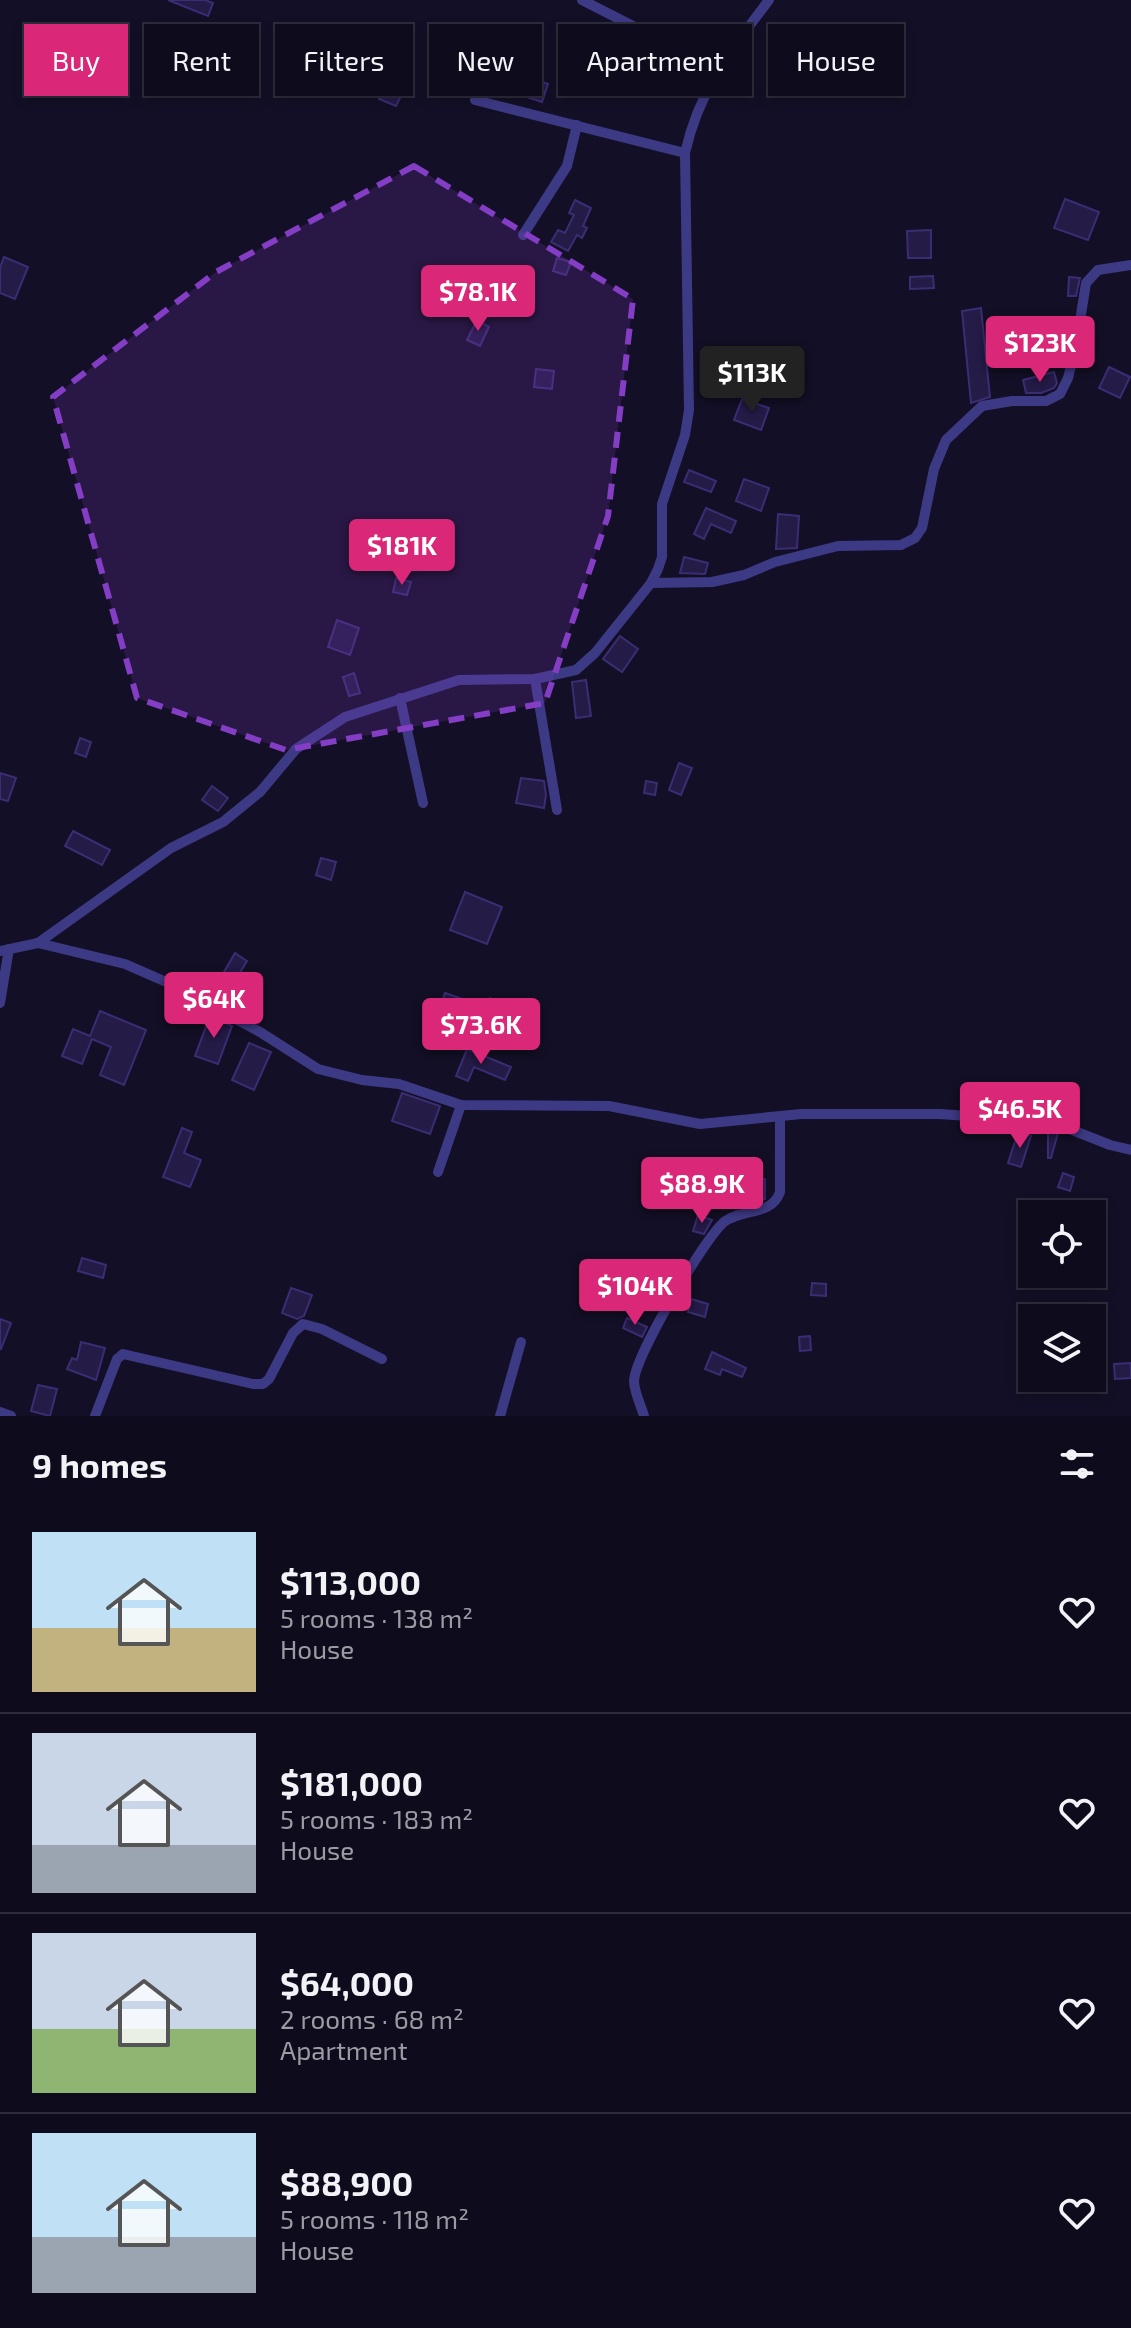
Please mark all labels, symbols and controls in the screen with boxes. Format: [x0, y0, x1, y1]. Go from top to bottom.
chip: Buy [24, 24, 128, 96]
chip: Rent [144, 24, 259, 96]
chip: Filters [275, 24, 413, 96]
chip: New [429, 24, 542, 96]
chip: Apartment [558, 24, 752, 96]
chip: House [768, 24, 904, 96]
pin: $78.1K [413, 265, 543, 333]
text: $78.1K [439, 275, 517, 306]
pin: $123K [984, 316, 1096, 384]
text: $123K [1004, 326, 1076, 357]
pin: $113K [696, 346, 808, 414]
text: $113K [718, 356, 786, 387]
pin: $181K [346, 519, 458, 587]
text: $181K [367, 529, 437, 560]
pin: $64K [167, 972, 261, 1040]
text: $64K [182, 982, 246, 1013]
pin: $73.6K [416, 998, 546, 1066]
text: $73.6K [440, 1008, 522, 1039]
pin: $46.5K [955, 1082, 1085, 1150]
text: $46.5K [978, 1092, 1062, 1123]
pin: $88.9K [637, 1157, 767, 1225]
text: $88.9K [659, 1167, 745, 1198]
map controls [1018, 1200, 1106, 1392]
button: locate [1018, 1200, 1106, 1288]
pin: $104K [579, 1259, 691, 1327]
text: $104K [597, 1269, 673, 1300]
button: layers [1018, 1304, 1106, 1392]
icon: filters [1055, 1442, 1099, 1486]
text: 9 homes [32, 1444, 167, 1485]
text: $113,000 [280, 1561, 421, 1602]
icon: home [96, 1564, 192, 1660]
icon: heart [1055, 1590, 1099, 1634]
text: 5 rooms · 138 m² [280, 1602, 473, 1633]
text: House [280, 1633, 354, 1664]
text: $181,000 [280, 1762, 423, 1803]
icon: home [96, 1765, 192, 1861]
icon: heart [1055, 1791, 1099, 1835]
text: 5 rooms · 183 m² [280, 1803, 473, 1834]
text: House [280, 1834, 354, 1865]
text: $64,000 [280, 1962, 414, 2003]
icon: home [96, 1965, 192, 2061]
icon: heart [1055, 1991, 1099, 2035]
text: 2 rooms · 68 m² [280, 2003, 464, 2034]
text: Apartment [280, 2034, 408, 2065]
text: $88,900 [280, 2162, 413, 2203]
icon: home [96, 2165, 192, 2261]
icon: heart [1055, 2191, 1099, 2235]
text: 5 rooms · 118 m² [280, 2203, 469, 2234]
text: House [280, 2234, 354, 2265]

